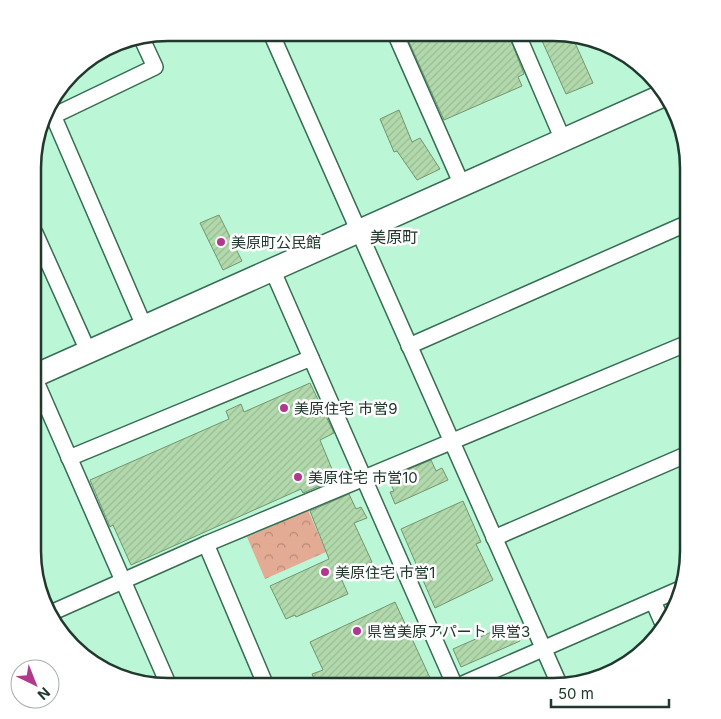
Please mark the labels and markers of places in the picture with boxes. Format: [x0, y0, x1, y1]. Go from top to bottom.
place label: 美原町公民館 [231, 233, 321, 252]
marker: 美原町公民館 [215, 236, 227, 248]
place label: 美原住宅 市営9 [294, 399, 398, 418]
marker: 美原住宅 市営9 [278, 402, 290, 414]
place label: 美原住宅 市営10 [308, 468, 418, 487]
marker: 美原住宅 市営10 [292, 471, 304, 483]
place label: 美原住宅 市営1 [335, 563, 435, 582]
marker: 美原住宅 市営1 [319, 566, 331, 578]
place label: 県営美原アパート 県営3 [367, 622, 530, 641]
marker: 県営美原アパート 県営3 [351, 625, 363, 637]

